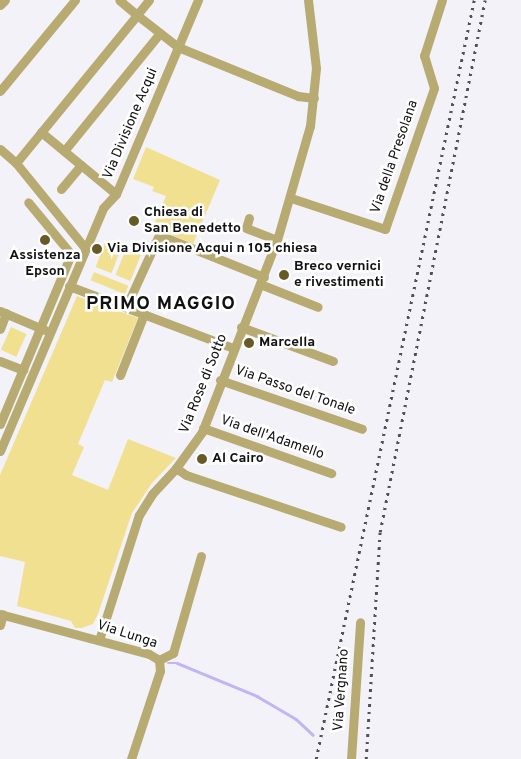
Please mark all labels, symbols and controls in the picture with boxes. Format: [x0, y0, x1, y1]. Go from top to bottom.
street label: Via Divisione Acqui [100, 66, 162, 182]
street label: Via della Presolana [368, 98, 422, 216]
place label: Chiesa di San Benedetto [144, 205, 241, 238]
marker: Chiesa di San Benedetto [128, 215, 140, 227]
marker: Assistenza Epson [39, 234, 51, 246]
place label: Via Divisione Acqui n 105 chiesa [107, 241, 318, 257]
marker: Via Divisione Acqui n 105 chiesa [91, 243, 103, 255]
place label: Assistenza Epson [9, 248, 81, 280]
place label: Breco vernici e rivestimenti [294, 259, 384, 292]
marker: Breco vernici e rivestimenti [278, 269, 290, 281]
district label: PRIMO MAGGIO [85, 294, 237, 316]
street label: Via Rose di Sotto [176, 332, 232, 436]
place label: Marcella [259, 335, 315, 351]
marker: Marcella [243, 337, 255, 349]
street label: Via Passo del Tonale [232, 362, 358, 420]
street label: Via dell'Adamello [218, 412, 326, 464]
place label: Al Cairo [212, 451, 264, 467]
marker: Al Cairo [196, 453, 208, 465]
street label: Via Lunga [95, 617, 159, 653]
street label: Via Vergnano [331, 648, 353, 732]

